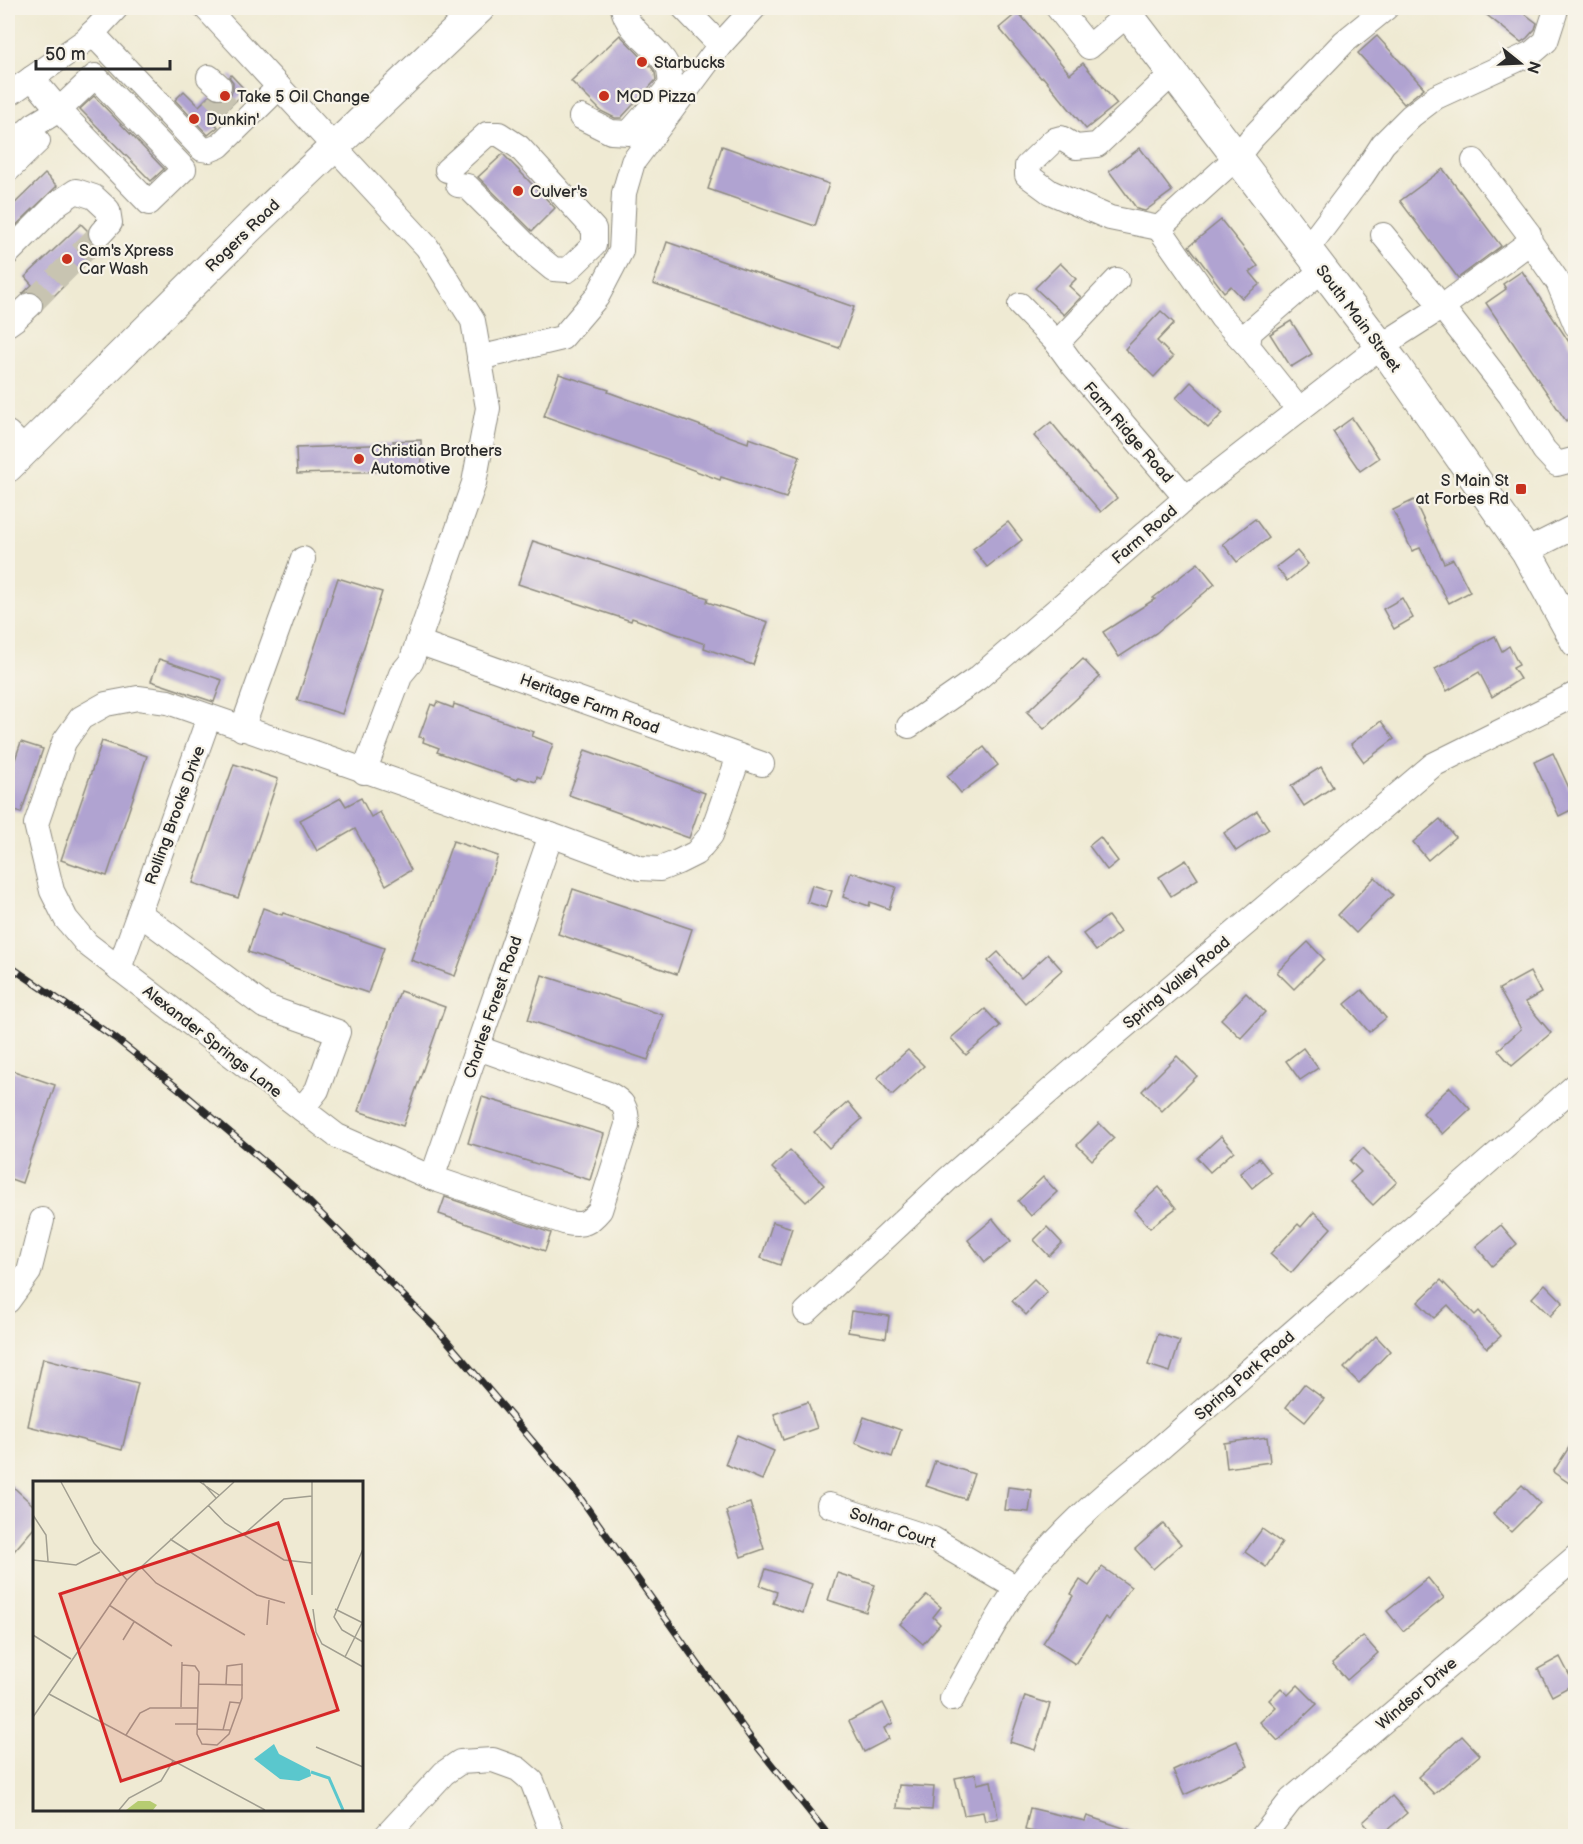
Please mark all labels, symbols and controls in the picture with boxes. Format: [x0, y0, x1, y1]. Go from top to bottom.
scale bar [36, 33, 170, 71]
north arrow [1490, 33, 1550, 93]
text: 50 m [45, 44, 86, 65]
place label: Starbucks [654, 54, 725, 73]
marker: Starbucks [635, 55, 649, 69]
text: N [1522, 59, 1544, 76]
place label: Take 5 Oil Change [237, 88, 370, 107]
place label: MOD Pizza [616, 88, 696, 107]
marker: Take 5 Oil Change [218, 89, 232, 103]
marker: MOD Pizza [597, 89, 611, 103]
place label: Dunkin' [206, 111, 259, 130]
marker: Dunkin' [187, 112, 201, 126]
place label: Culver's [530, 183, 588, 202]
marker: Culver's [511, 184, 525, 198]
street label: Rogers Road [202, 196, 284, 276]
place label: Sam's Xpress Car Wash [79, 242, 174, 279]
marker: Sam's Xpress Car Wash [60, 252, 74, 266]
street label: South Main Street [1311, 262, 1404, 376]
street label: Farm Ridge Road [1079, 379, 1177, 487]
place label: Christian Brothers Automotive [371, 442, 502, 479]
marker: Christian Brothers Automotive [352, 452, 366, 466]
place label: S Main St at Forbes Rd [1416, 472, 1509, 509]
marker: S Main St at Forbes Rd [1514, 482, 1528, 496]
street label: Farm Road [1109, 502, 1181, 569]
street label: Heritage Farm Road [517, 670, 662, 739]
street label: Rolling Brooks Drive [141, 743, 210, 887]
street label: Spring Valley Road [1120, 933, 1234, 1033]
street label: Charles Forest Road [460, 934, 527, 1081]
street label: Alexander Springs Lane [139, 982, 286, 1103]
street label: Spring Park Road [1191, 1328, 1299, 1425]
inset map [33, 1481, 363, 1811]
street label: Solnar Court [847, 1504, 938, 1553]
street label: Windsor Drive [1373, 1654, 1462, 1734]

